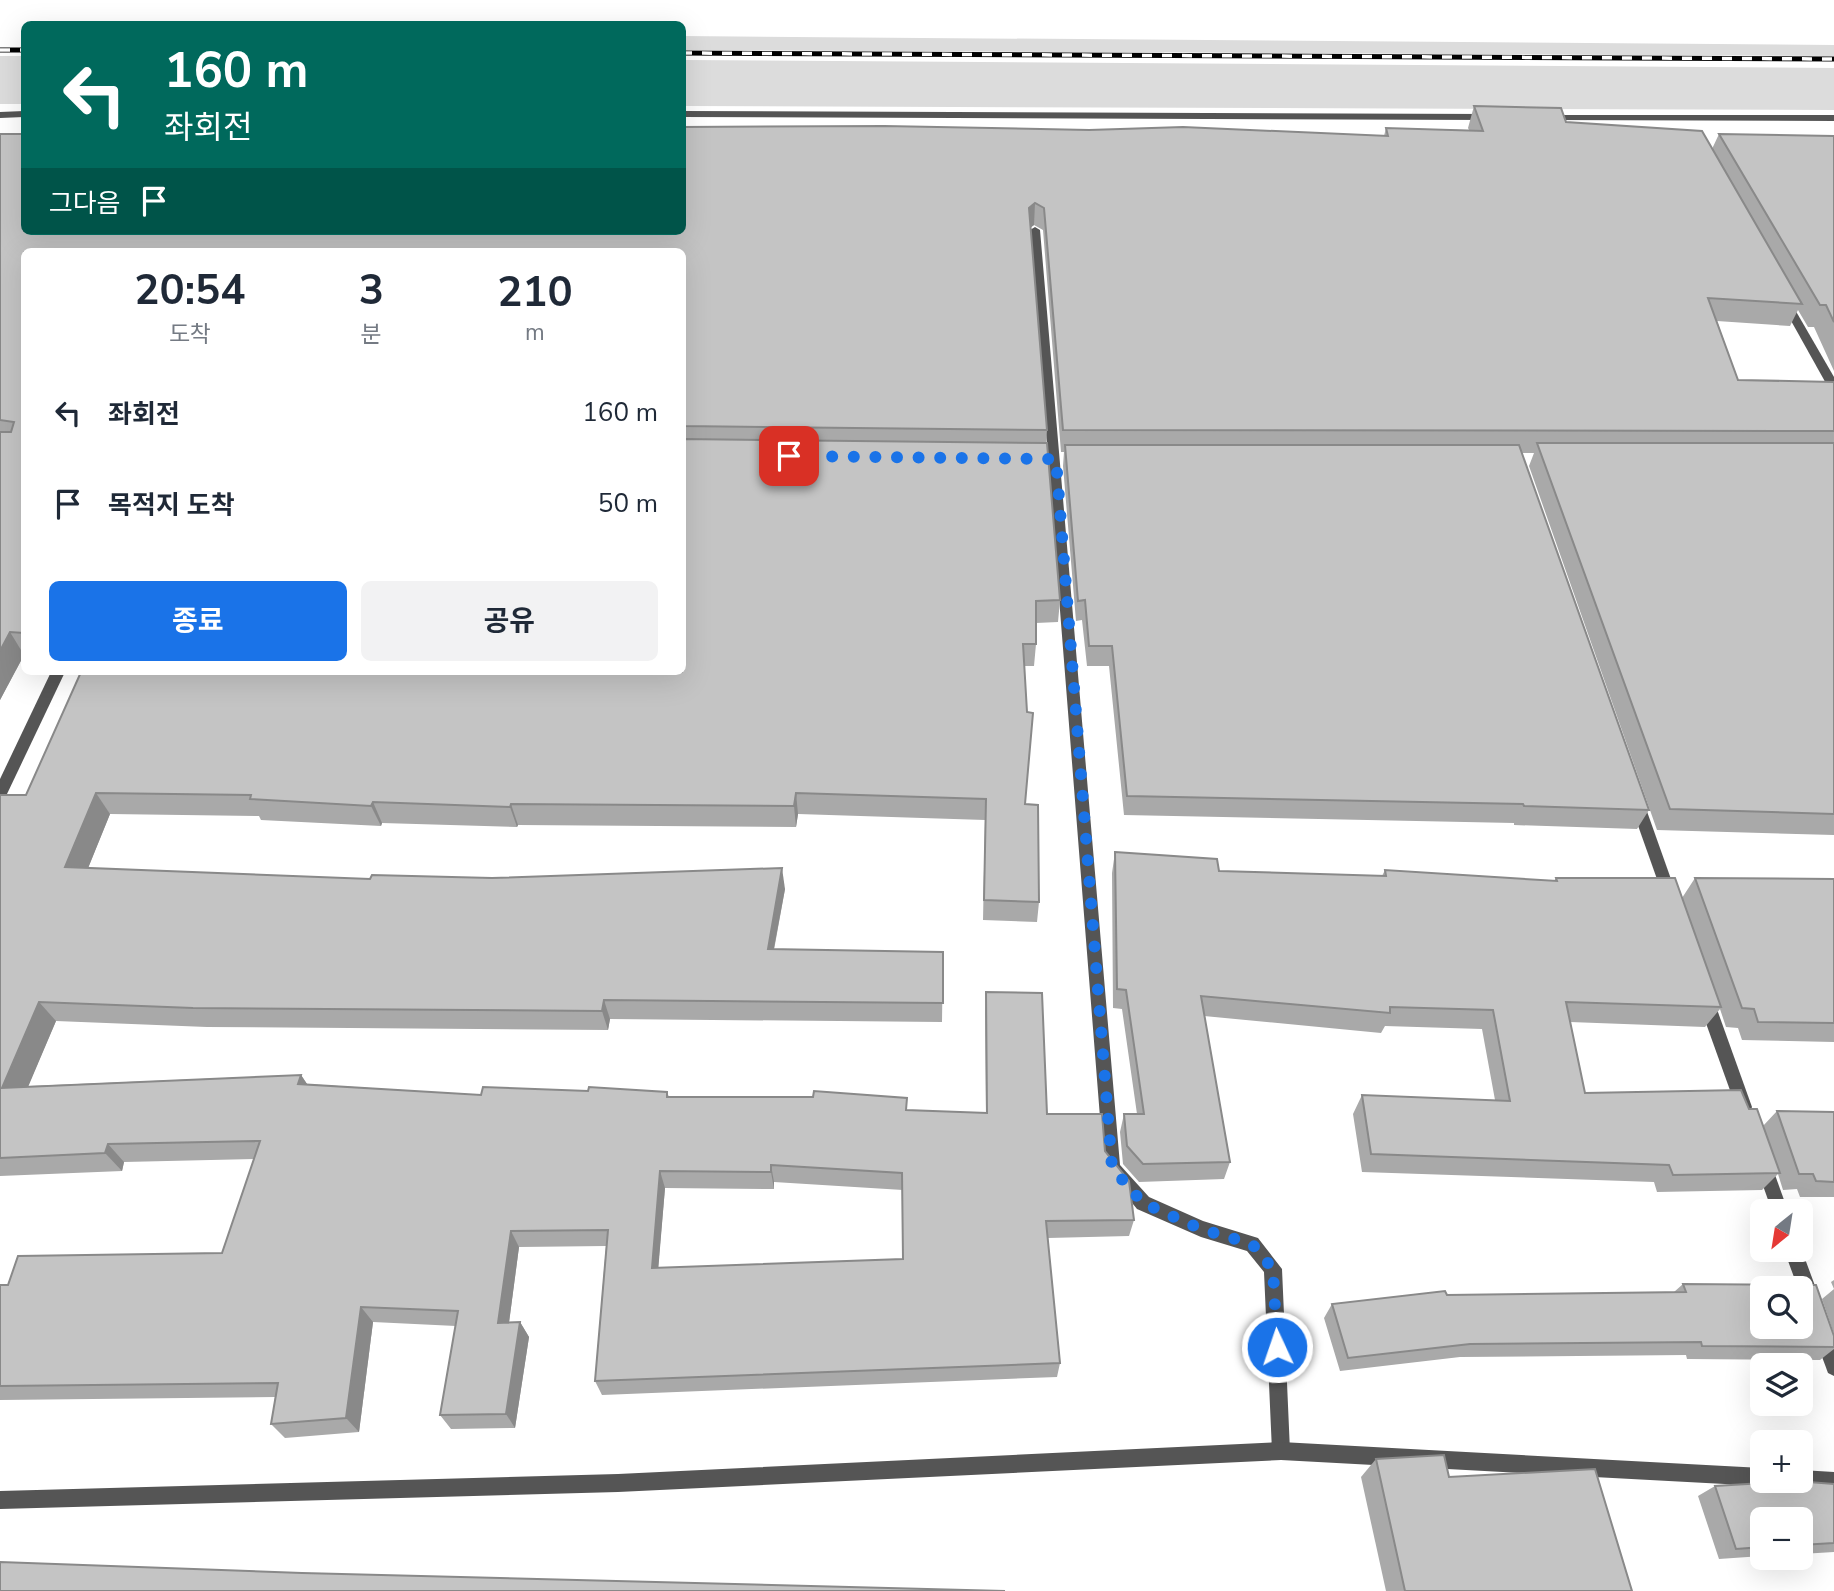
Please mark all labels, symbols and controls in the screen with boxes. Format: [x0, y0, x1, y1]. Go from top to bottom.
text: 160 m [164, 37, 308, 104]
icon: left [49, 49, 140, 140]
text: 좌회전 [164, 106, 252, 149]
icon: arrive [135, 182, 173, 220]
text: 그다음 [49, 186, 121, 221]
text: 20:54 [134, 262, 245, 319]
text: 3 [359, 262, 384, 319]
text: 210 [497, 264, 573, 321]
text: m [525, 317, 545, 348]
text: 도착 [169, 319, 211, 350]
text: 분 [361, 319, 382, 350]
icon: left [49, 394, 87, 432]
text: 160 m [582, 395, 658, 430]
text: 좌회전 [108, 397, 180, 432]
pin [759, 426, 819, 486]
icon: arrive [770, 437, 808, 475]
icon: arrive [49, 485, 87, 523]
text: 50 m [598, 486, 658, 521]
text: 목적지 도착 [108, 488, 235, 523]
button: 종료 [49, 581, 347, 661]
button: 공유 [361, 581, 658, 661]
north arrow [1750, 1199, 1813, 1262]
map controls [1750, 1199, 1813, 1570]
button: search [1750, 1276, 1813, 1339]
position arrow [1240, 1310, 1314, 1384]
button: layers [1750, 1353, 1813, 1416]
button: + [1750, 1430, 1813, 1493]
button: − [1750, 1507, 1813, 1570]

